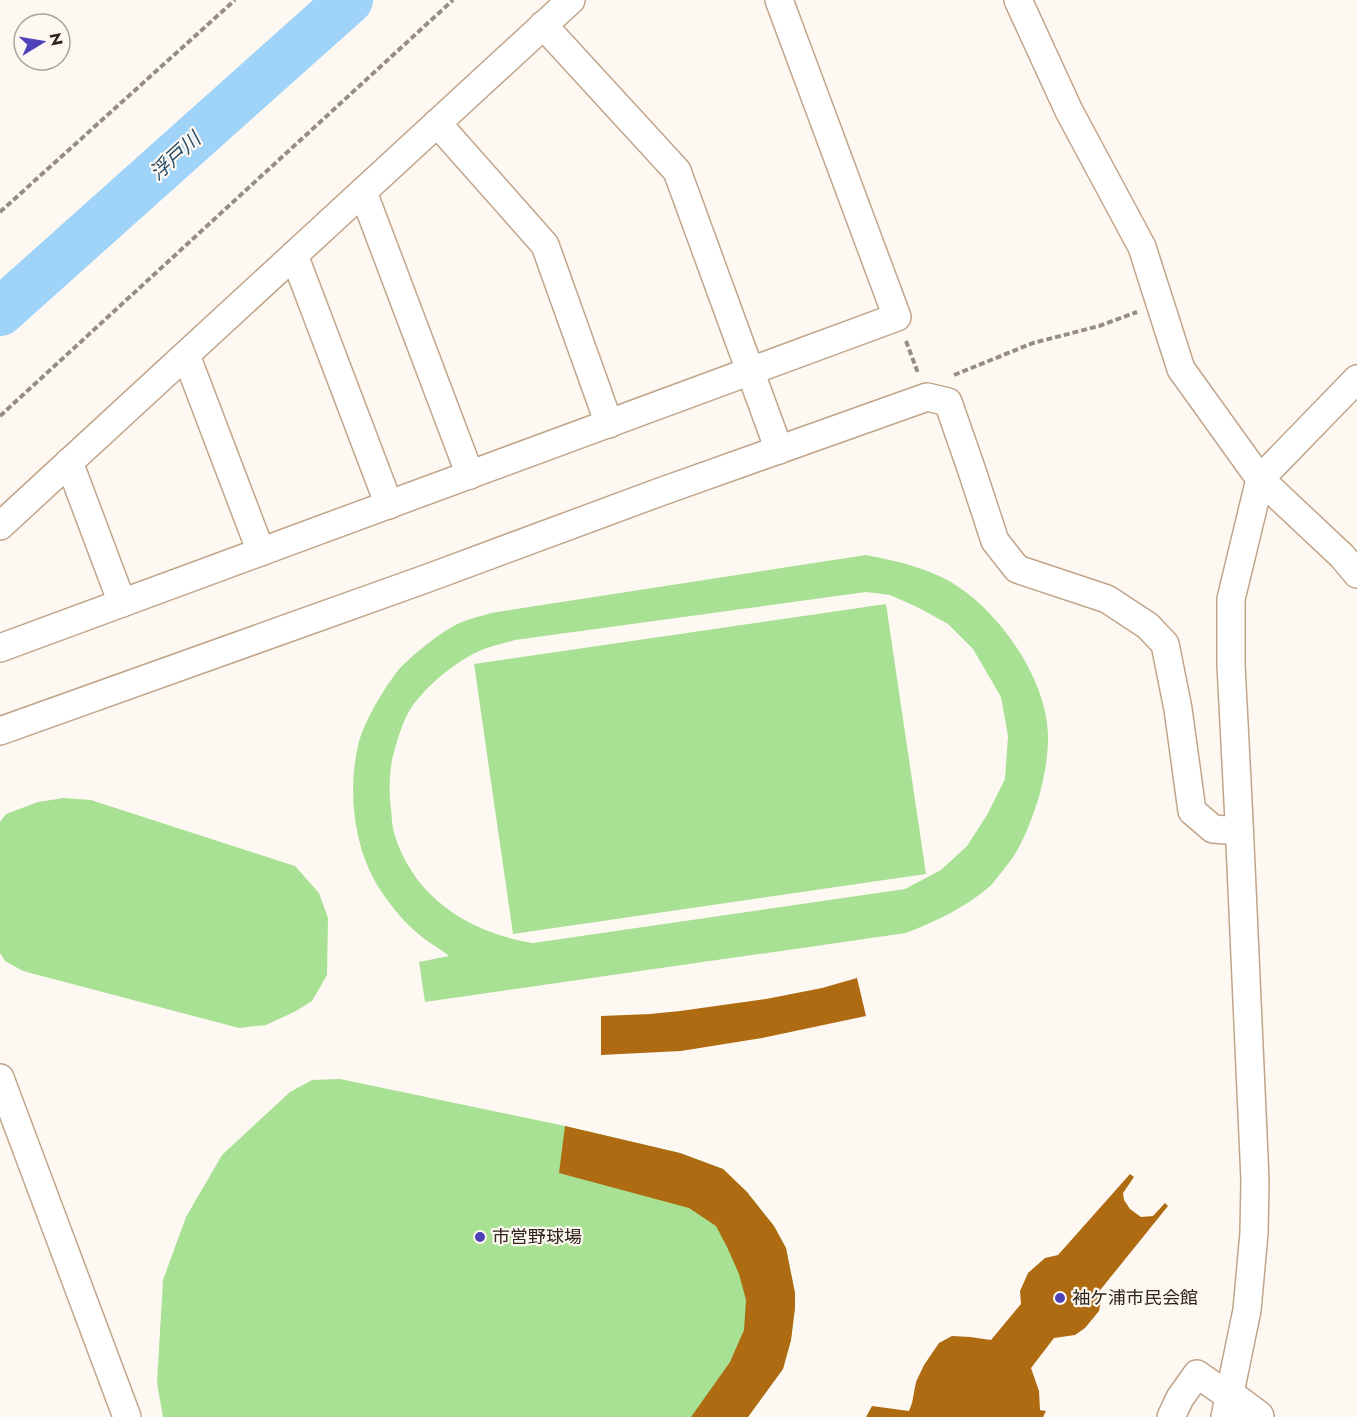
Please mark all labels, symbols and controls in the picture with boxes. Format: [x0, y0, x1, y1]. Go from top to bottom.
north arrow [12, 12, 72, 72]
text: N [44, 31, 69, 48]
water label: 浮戸川 [143, 124, 209, 187]
place label: 市営野球場 [492, 1224, 582, 1250]
marker: 市営野球場 [473, 1230, 487, 1244]
place label: 袖ケ浦市民会館 [1072, 1285, 1198, 1311]
marker: 袖ケ浦市民会館 [1053, 1291, 1067, 1305]

